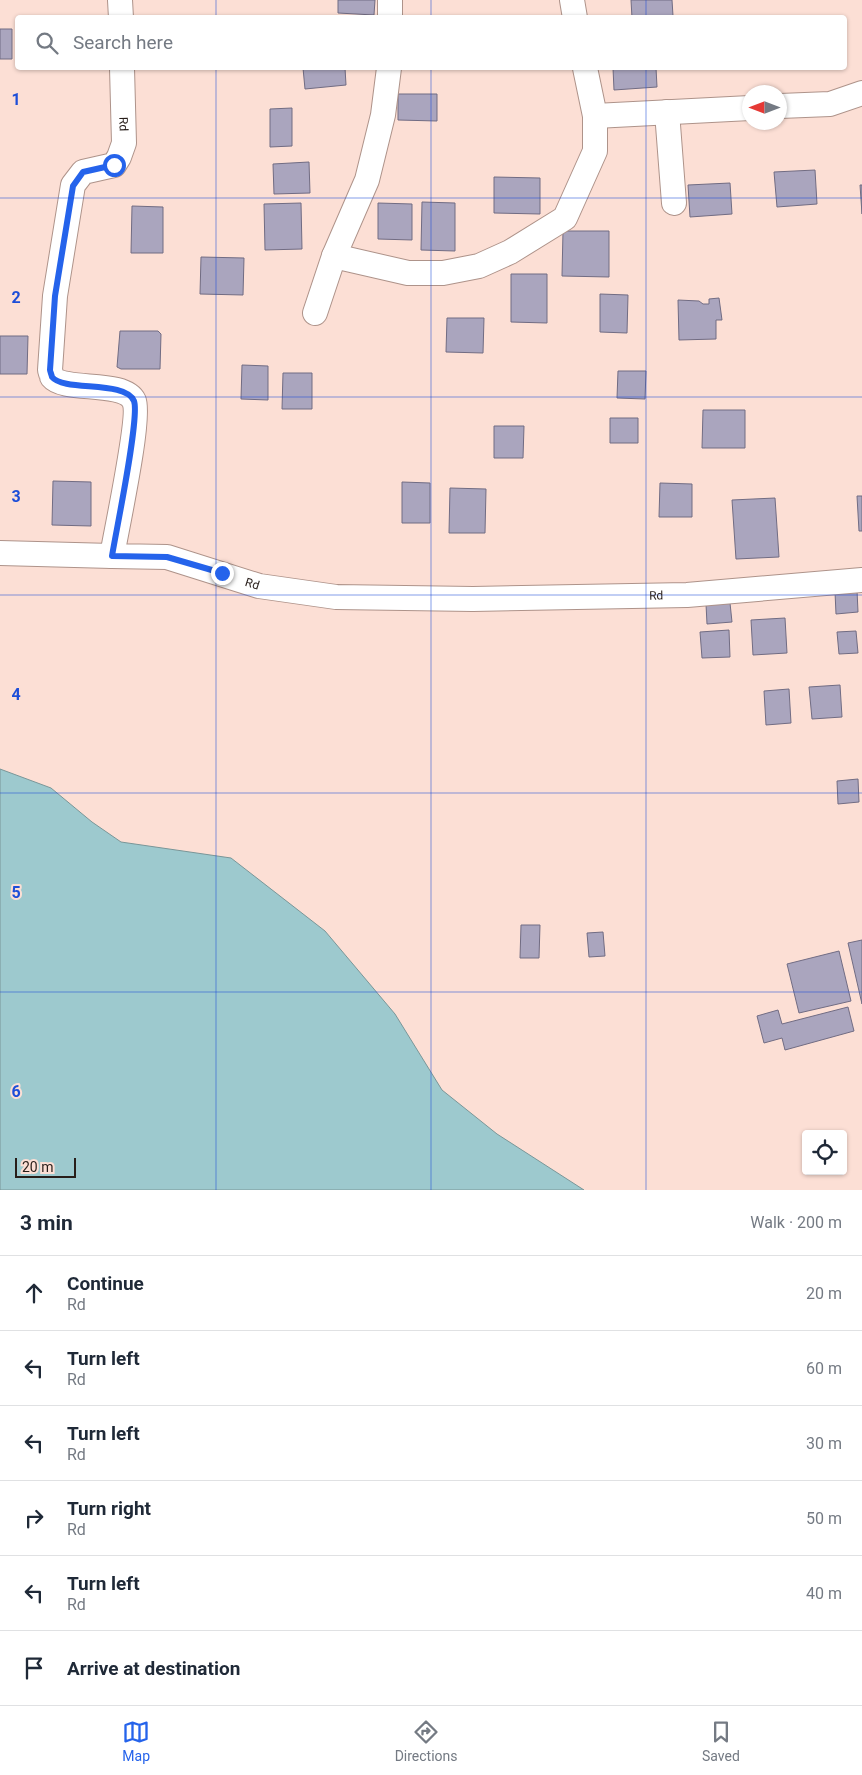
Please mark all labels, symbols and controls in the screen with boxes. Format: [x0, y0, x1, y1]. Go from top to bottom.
search box [15, 15, 847, 70]
icon: search [33, 29, 61, 57]
text: Search here [73, 31, 173, 54]
north arrow [742, 85, 787, 130]
text: 1 [11, 90, 21, 109]
street label: Rd [116, 117, 131, 131]
route start [103, 154, 126, 177]
text: 2 [11, 288, 21, 307]
text: 3 [11, 487, 21, 506]
route end [211, 562, 234, 585]
street label: Rd [243, 575, 261, 593]
street label: Rd [649, 588, 663, 603]
text: 4 [11, 685, 21, 704]
text: 5 [11, 883, 21, 902]
text: 6 [11, 1082, 21, 1101]
map controls [802, 1130, 847, 1175]
button: locate [802, 1130, 847, 1175]
scale bar [15, 1155, 76, 1178]
text: 20 m [22, 1159, 54, 1175]
text: 3 min [20, 1211, 73, 1235]
text: Walk · 200 m [750, 1213, 842, 1232]
text: Continue [67, 1272, 144, 1295]
icon: ahead [20, 1279, 48, 1307]
text: 20 m [806, 1284, 842, 1303]
text: Rd [67, 1295, 86, 1314]
text: Turn left [67, 1347, 140, 1370]
icon: left [20, 1354, 48, 1382]
text: 60 m [806, 1359, 842, 1378]
text: Rd [67, 1370, 86, 1389]
text: Turn left [67, 1422, 140, 1445]
icon: left [20, 1429, 48, 1457]
text: 30 m [806, 1434, 842, 1453]
text: Rd [67, 1445, 86, 1464]
text: Turn right [67, 1497, 151, 1520]
icon: right [20, 1504, 48, 1532]
text: 50 m [806, 1509, 842, 1528]
text: Rd [67, 1520, 86, 1539]
text: Turn left [67, 1572, 140, 1595]
icon: left [20, 1579, 48, 1607]
text: 40 m [806, 1584, 842, 1603]
text: Rd [67, 1595, 86, 1614]
icon: arrive [20, 1654, 48, 1682]
text: Arrive at destination [67, 1657, 240, 1680]
tab: Map [122, 1718, 150, 1764]
tab: Directions [395, 1718, 458, 1764]
tab: Saved [702, 1718, 740, 1764]

